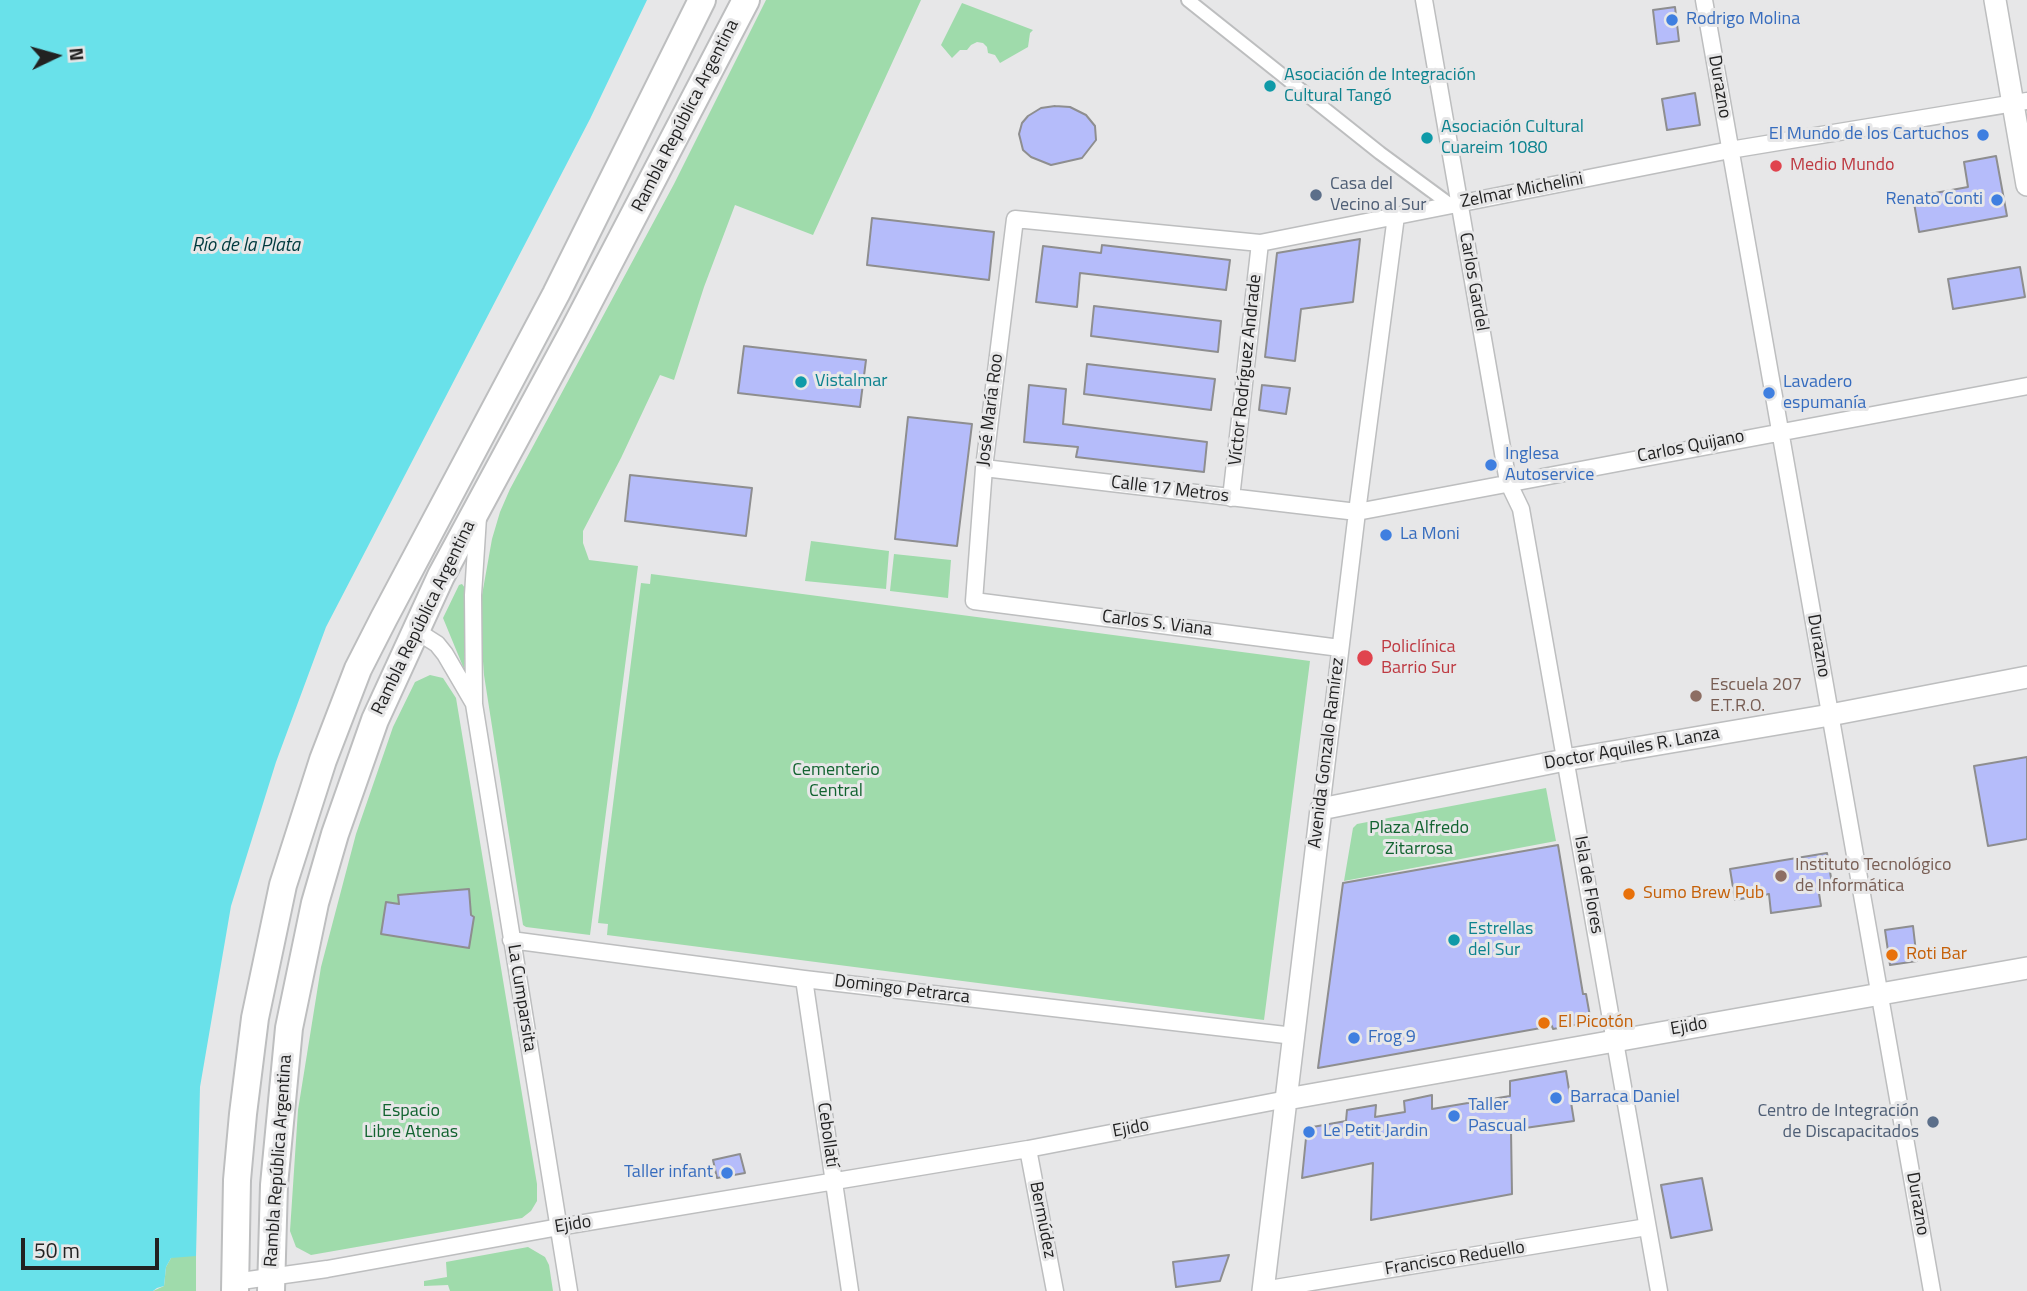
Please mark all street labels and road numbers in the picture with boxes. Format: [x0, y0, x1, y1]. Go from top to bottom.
street label: Rambla República Argentina [628, 16, 744, 216]
street label: Durazno [1703, 54, 1735, 120]
street label: Zelmar Michelini [1459, 169, 1585, 213]
street label: Carlos Gardel [1454, 231, 1492, 333]
street label: Víctor Rodríguez Andrade [1225, 273, 1267, 467]
street label: José María Roo [973, 352, 1009, 468]
street label: Carlos Quijano [1636, 426, 1746, 468]
street label: Calle 17 Metros [1110, 472, 1230, 508]
street label: Rambla República Argentina [368, 518, 480, 718]
street label: Carlos S. Viana [1101, 607, 1213, 641]
street label: Durazno [1802, 613, 1834, 679]
street label: Avenida Gonzalo Ramírez [1305, 657, 1349, 849]
street label: Doctor Aquiles R. Lanza [1543, 723, 1721, 775]
street label: Isla de Flores [1569, 834, 1607, 936]
street label: La Cumparsita [502, 943, 540, 1053]
street label: Domingo Petrarca [833, 971, 971, 1009]
street label: Ejido [1669, 1013, 1709, 1041]
street label: Rambla República Argentina [261, 1054, 297, 1268]
street label: Cebollatí [812, 1101, 842, 1169]
street label: Ejido [1111, 1115, 1151, 1143]
street label: Durazno [1901, 1171, 1933, 1237]
street label: Bermúdez [1024, 1180, 1060, 1260]
street label: Ejido [553, 1211, 593, 1239]
street label: Francisco Reduello [1383, 1237, 1527, 1281]

